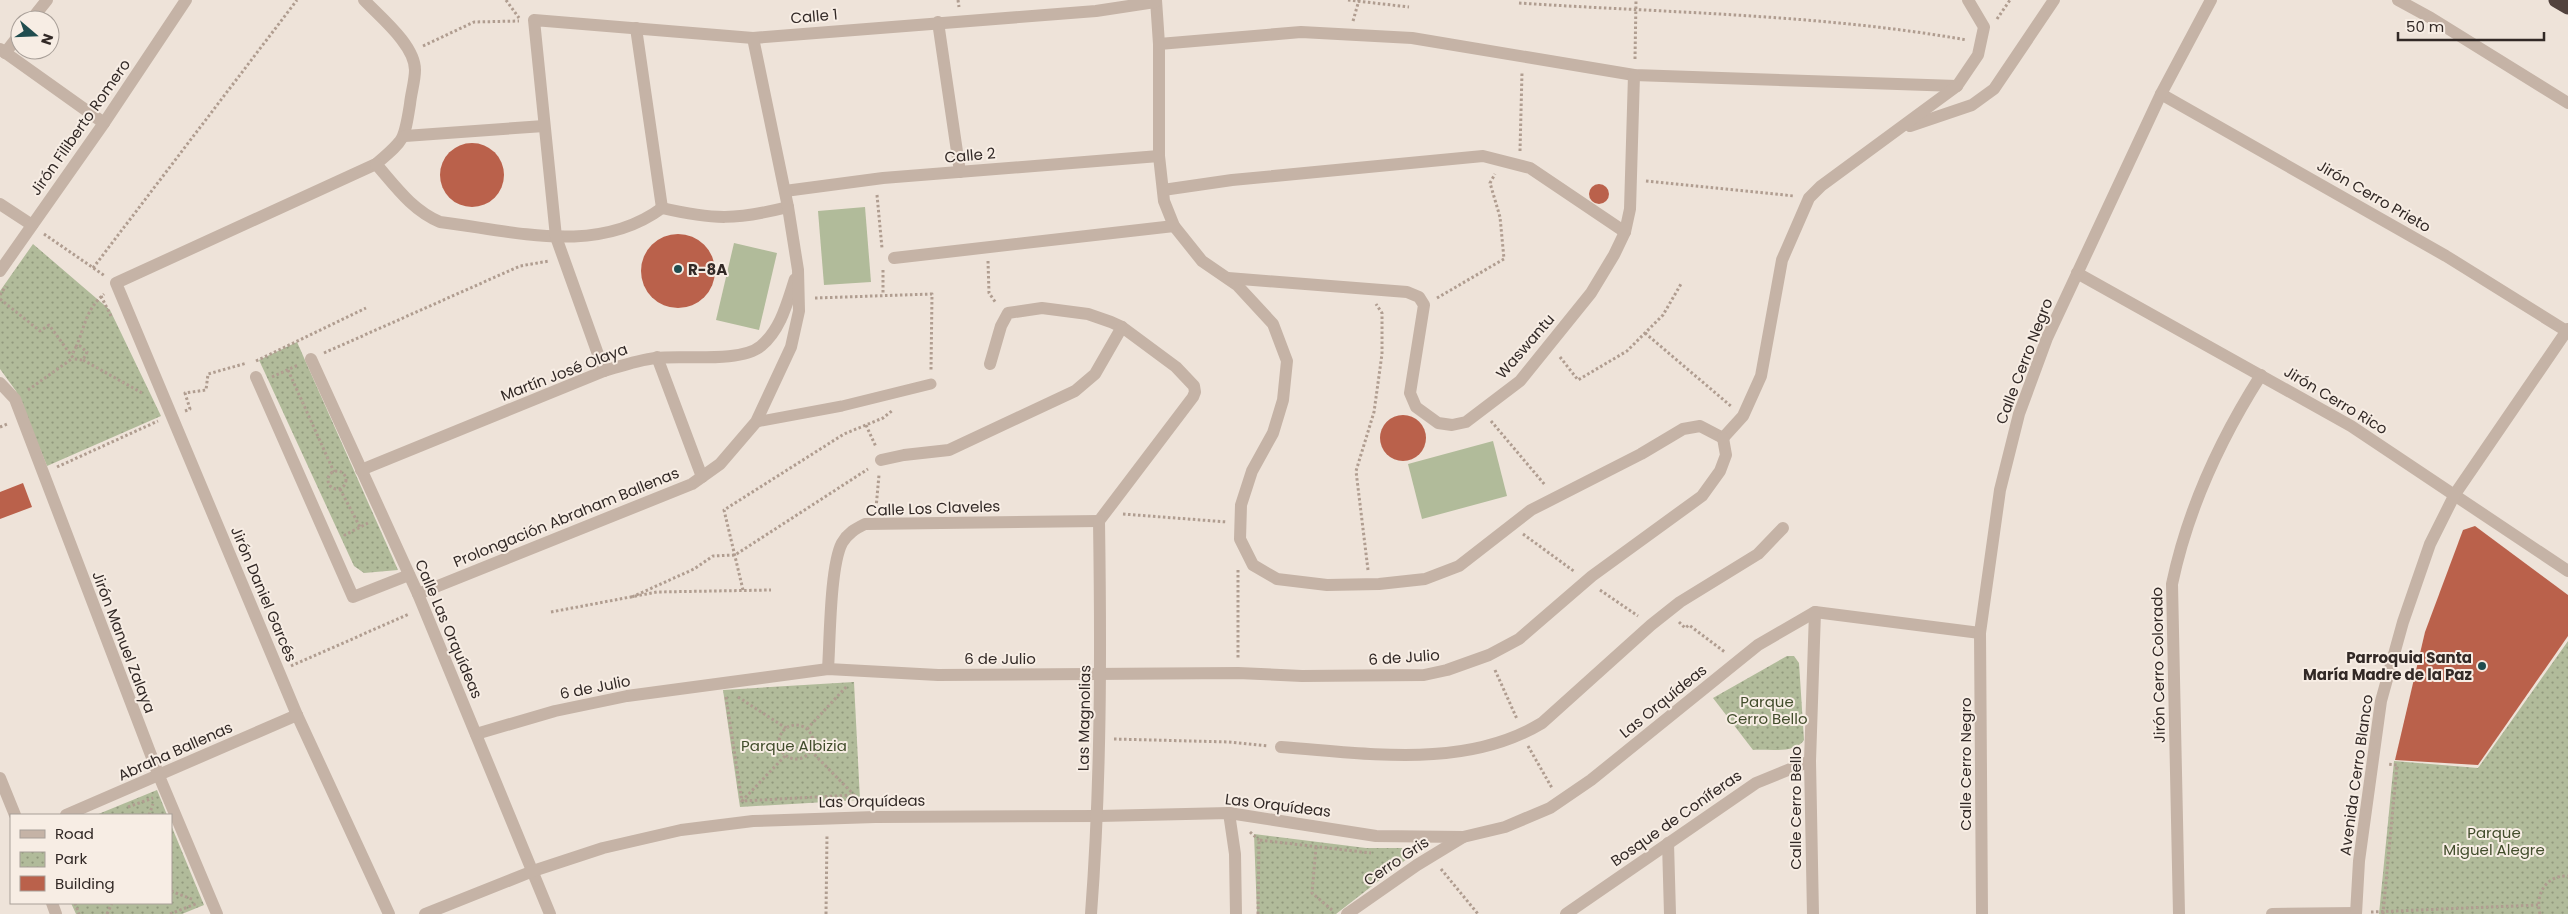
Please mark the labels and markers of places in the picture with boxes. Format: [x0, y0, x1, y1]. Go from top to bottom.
place label: R-8A [688, 259, 727, 280]
marker: R-8A [672, 263, 684, 275]
place label: Parroquia Santa María Madre de la Paz [2303, 647, 2472, 685]
marker: Parroquia Santa María Madre de la Paz [2476, 660, 2488, 672]

